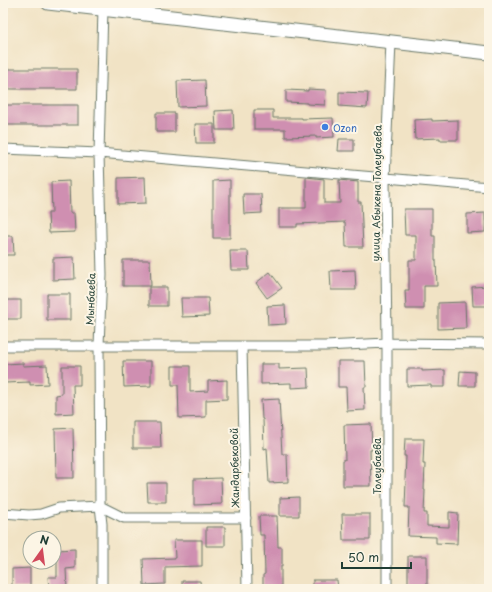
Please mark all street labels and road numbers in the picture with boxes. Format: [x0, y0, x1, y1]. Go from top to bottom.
street label: улица Абыкена Толеубаева [367, 124, 385, 262]
street label: Мынбаева [82, 272, 98, 325]
street label: Жандарбековой [226, 428, 242, 508]
street label: Толеубаева [369, 437, 384, 494]

